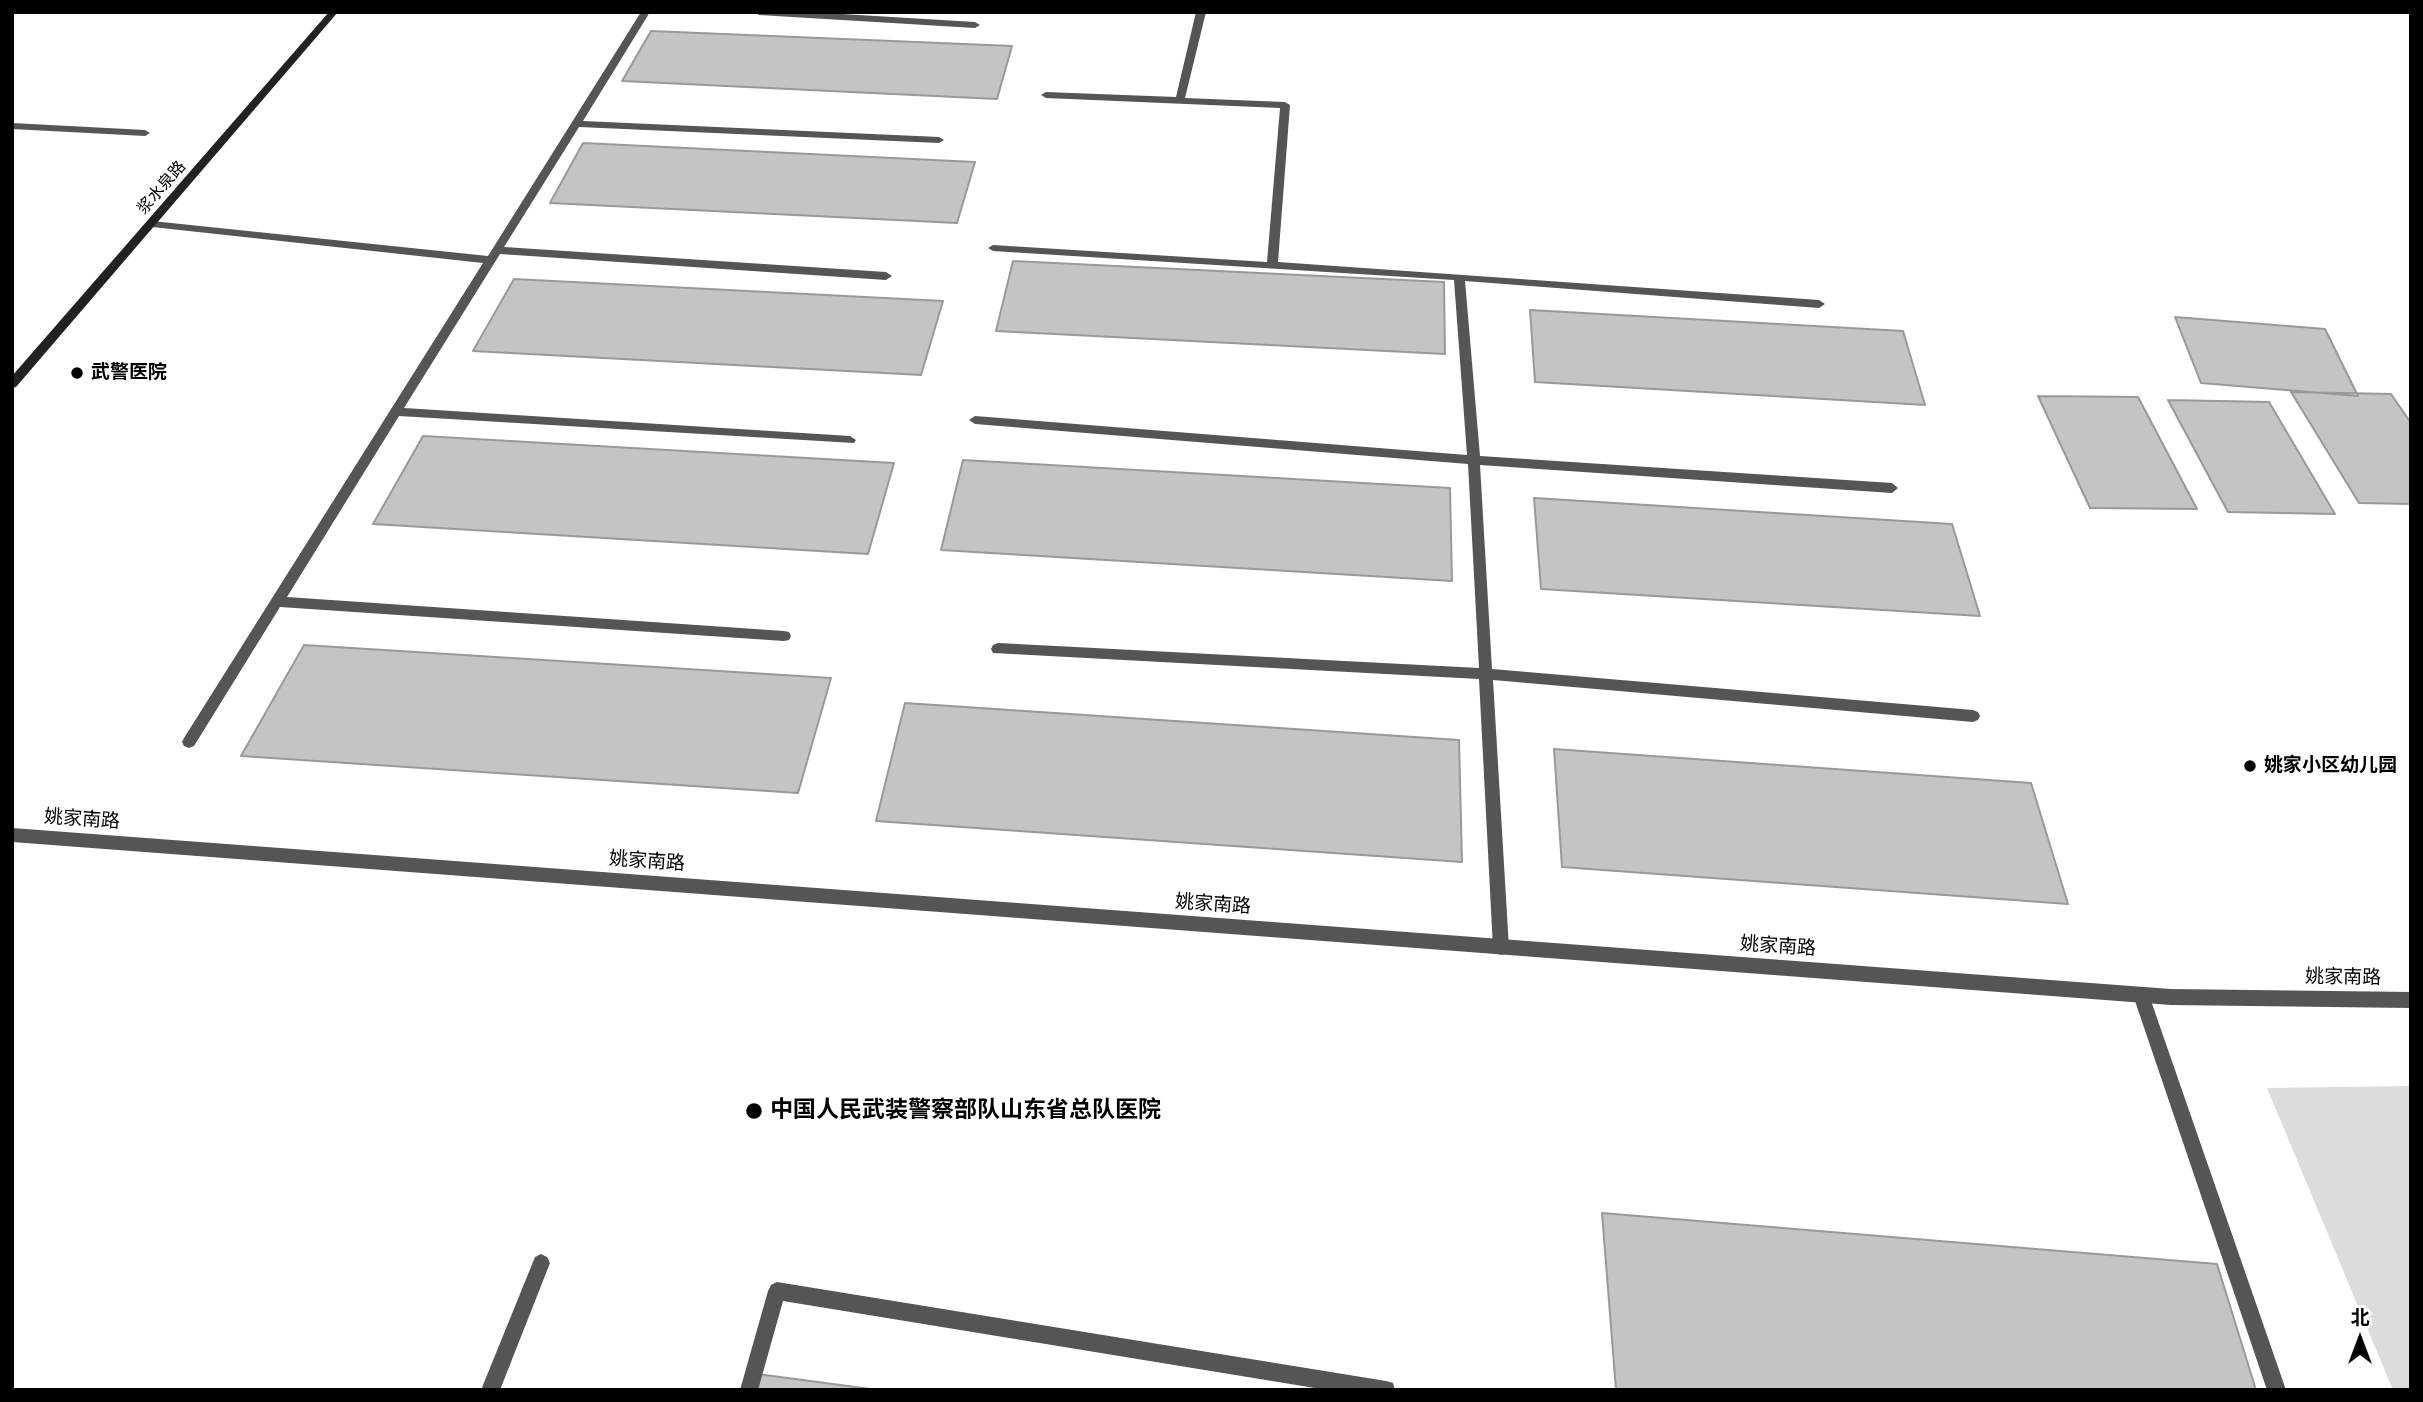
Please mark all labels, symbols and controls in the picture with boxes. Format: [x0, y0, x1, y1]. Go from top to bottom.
street label: 浆水泉路 [134, 158, 190, 218]
place label: 武警医院 [91, 362, 167, 384]
marker: 武警医院 [69, 365, 85, 381]
place label: 姚家小区幼儿园 [2264, 755, 2397, 777]
marker: 姚家小区幼儿园 [2242, 758, 2258, 774]
street label: 姚家南路 [43, 806, 121, 834]
street label: 姚家南路 [608, 848, 686, 876]
street label: 姚家南路 [1174, 891, 1252, 919]
street label: 姚家南路 [1739, 933, 1817, 961]
street label: 姚家南路 [2305, 966, 2381, 990]
place label: 中国人民武装警察部队山东省总队医院 [770, 1097, 1161, 1125]
marker: 中国人民武装警察部队山东省总队医院 [744, 1101, 764, 1121]
north arrow [2325, 1304, 2395, 1374]
text: 北 [2350, 1305, 2370, 1330]

